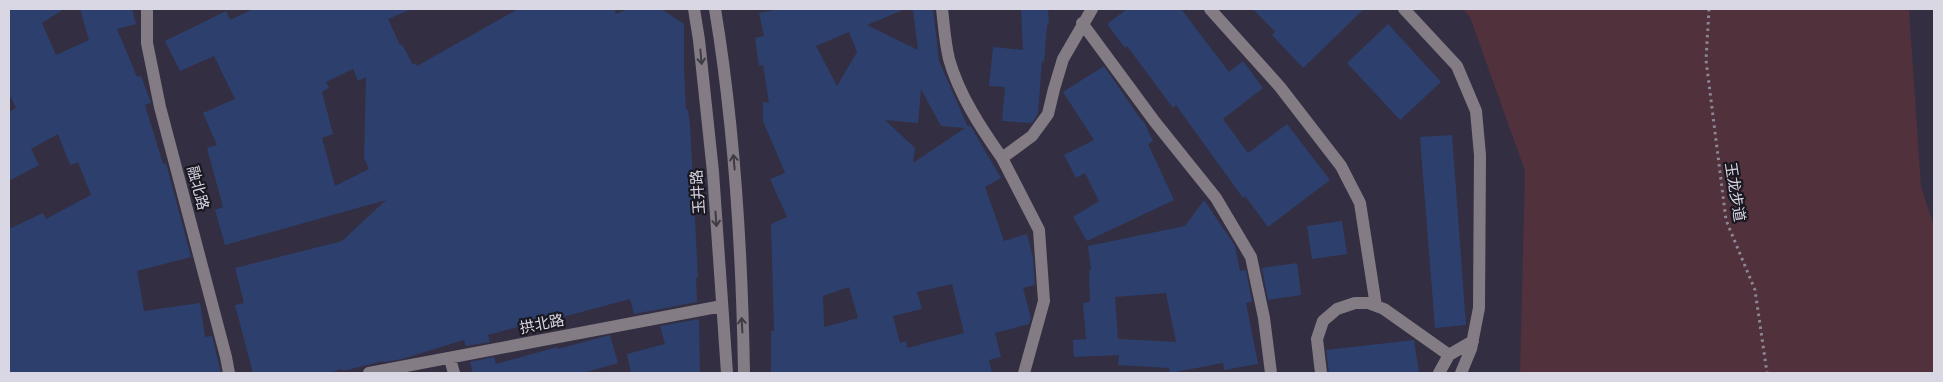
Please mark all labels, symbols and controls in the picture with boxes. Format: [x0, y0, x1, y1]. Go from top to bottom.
one-way arrow [696, 49, 706, 65]
one-way arrow [729, 155, 739, 171]
street label: 玉龙步道 [1720, 161, 1751, 223]
street label: 融北路 [183, 163, 214, 212]
street label: 玉井路 [685, 169, 710, 215]
one-way arrow [712, 210, 721, 226]
street label: 拱北路 [518, 309, 566, 338]
one-way arrow [738, 317, 747, 333]

